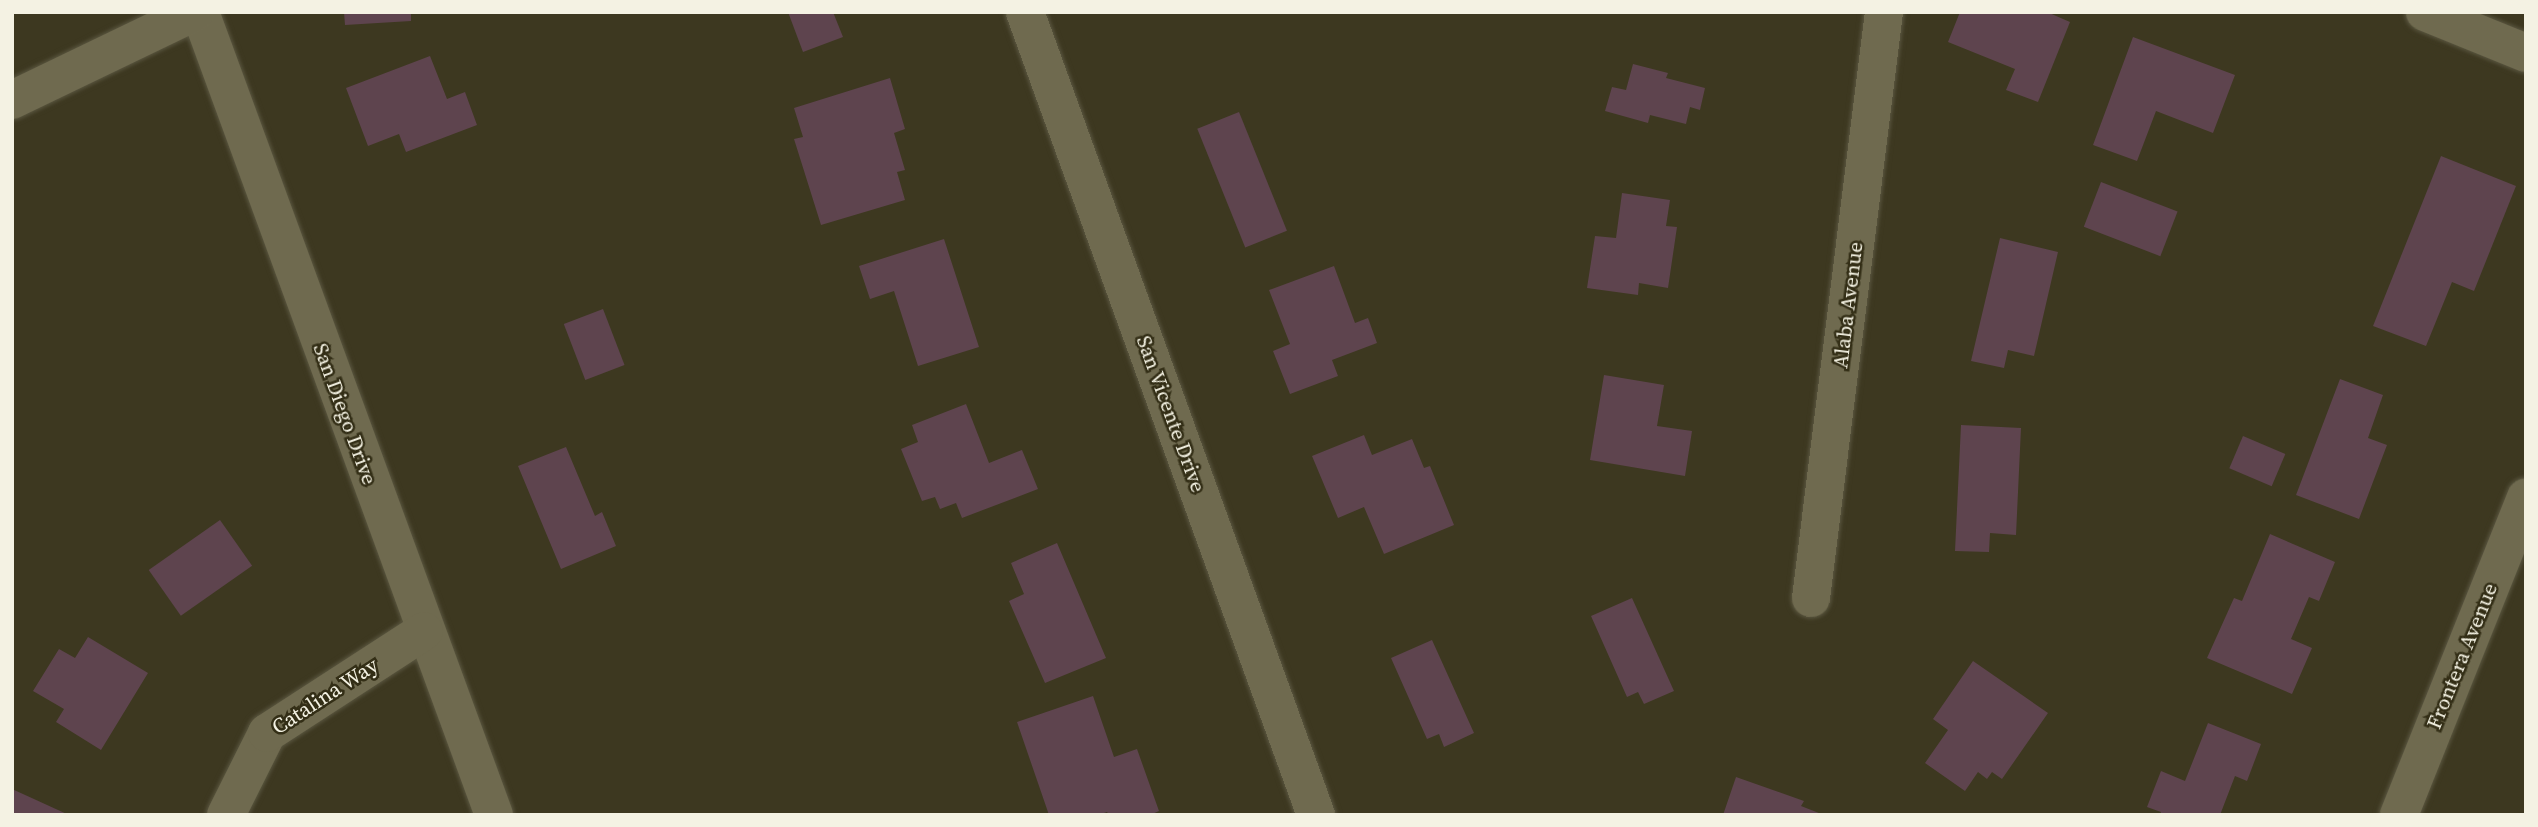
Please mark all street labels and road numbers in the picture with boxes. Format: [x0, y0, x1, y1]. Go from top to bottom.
street label: Alaba Avenue [1828, 240, 1868, 370]
street label: San Vicente Drive [1131, 332, 1211, 496]
street label: San Diego Drive [308, 340, 382, 488]
street label: Frontera Avenue [2421, 579, 2503, 733]
street label: Catalina Way [267, 652, 383, 740]

